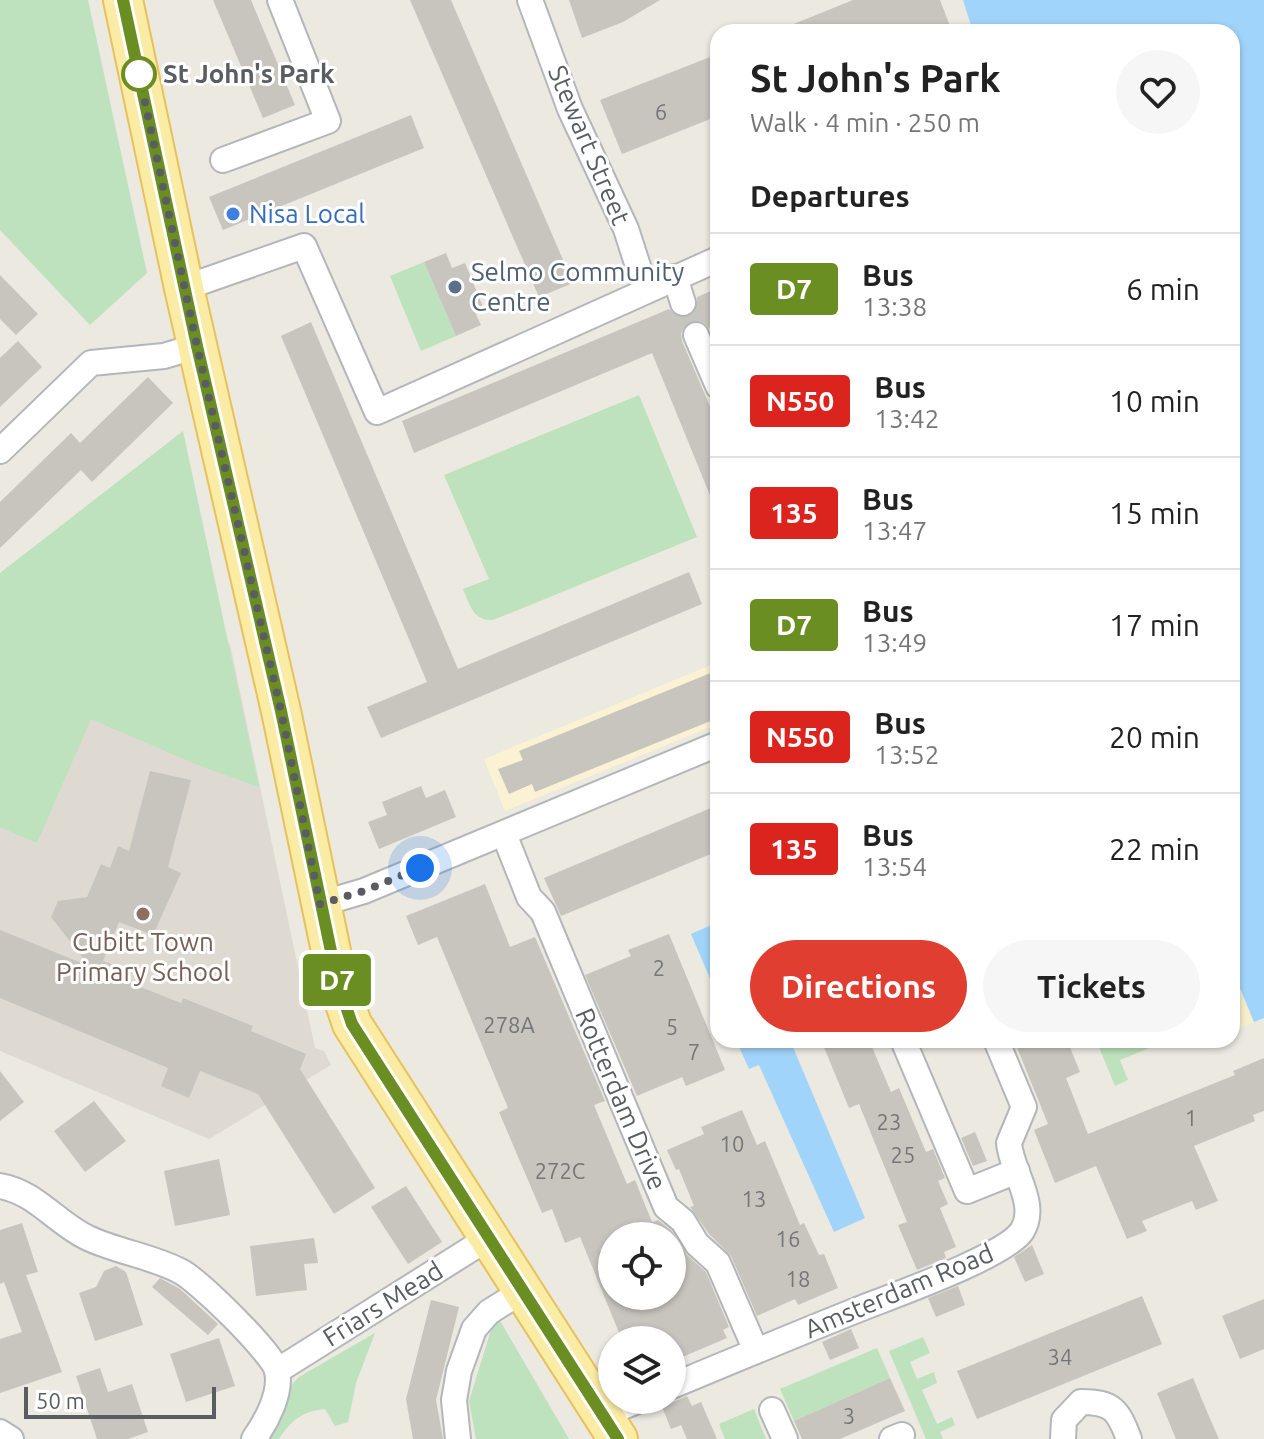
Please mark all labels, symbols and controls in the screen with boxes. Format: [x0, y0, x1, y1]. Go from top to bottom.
button: heart [1116, 50, 1200, 134]
marker: St John's Park [122, 57, 156, 91]
text: St John's Park [750, 57, 1001, 99]
place label: St John's Park [163, 59, 335, 88]
street label: Stewart Street [543, 61, 636, 229]
house number: 6 [655, 99, 667, 124]
text: Walk · 4 min · 250 m [750, 108, 980, 137]
text: Departures [750, 179, 910, 213]
place label: Nisa Local [249, 199, 365, 228]
marker: Nisa Local [224, 205, 242, 223]
place label: Selmo Community Centre [471, 257, 684, 316]
text: Bus [862, 258, 914, 292]
text: 6 min [1126, 272, 1200, 306]
text: D7 [776, 273, 812, 304]
marker: Selmo Community Centre [446, 278, 464, 296]
text: 13:38 [862, 292, 927, 321]
text: Bus [874, 370, 926, 404]
text: 10 min [1109, 384, 1200, 418]
text: N550 [766, 385, 834, 416]
text: 13:42 [874, 404, 939, 433]
text: Bus [862, 482, 914, 516]
text: 15 min [1109, 496, 1200, 530]
text: 135 [770, 497, 818, 528]
text: 13:47 [862, 516, 927, 545]
text: Bus [862, 594, 914, 628]
text: 17 min [1109, 608, 1200, 642]
text: D7 [776, 609, 812, 640]
text: 13:49 [862, 628, 927, 657]
text: Bus [874, 706, 926, 740]
text: 20 min [1109, 720, 1200, 754]
text: N550 [766, 721, 834, 752]
text: 13:52 [874, 740, 939, 769]
text: Bus [862, 818, 914, 852]
text: 22 min [1109, 832, 1200, 866]
text: 135 [770, 833, 818, 864]
your location [400, 848, 440, 888]
text: 13:54 [862, 852, 927, 881]
marker: Cubitt Town Primary School [134, 905, 152, 923]
place label: Cubitt Town Primary School [56, 927, 230, 986]
button: Directions [750, 940, 967, 1032]
button: Tickets [983, 940, 1200, 1032]
line badge: D7 [301, 954, 373, 1006]
house number: 2 [653, 955, 665, 980]
text: D7 [319, 964, 355, 995]
street label: Rotterdam Drive [570, 1004, 673, 1194]
house number: 278A [483, 1012, 535, 1037]
house number: 5 [666, 1014, 678, 1039]
house number: 7 [688, 1039, 700, 1064]
house number: 1 [1185, 1105, 1197, 1130]
house number: 23 [877, 1109, 901, 1134]
house number: 10 [720, 1131, 744, 1156]
house number: 25 [891, 1142, 915, 1167]
house number: 272C [535, 1158, 585, 1183]
house number: 13 [742, 1186, 766, 1211]
map controls [598, 1222, 686, 1414]
button: locate [598, 1222, 686, 1310]
house number: 16 [776, 1226, 800, 1251]
street label: Amsterdam Road [800, 1238, 997, 1343]
street label: Friars Mead [318, 1255, 448, 1352]
house number: 18 [786, 1266, 810, 1291]
button: layers [598, 1326, 686, 1414]
house number: 34 [1048, 1344, 1072, 1369]
scale bar [24, 1383, 216, 1419]
text: 50 m [36, 1388, 85, 1413]
house number: 3 [843, 1403, 855, 1428]

